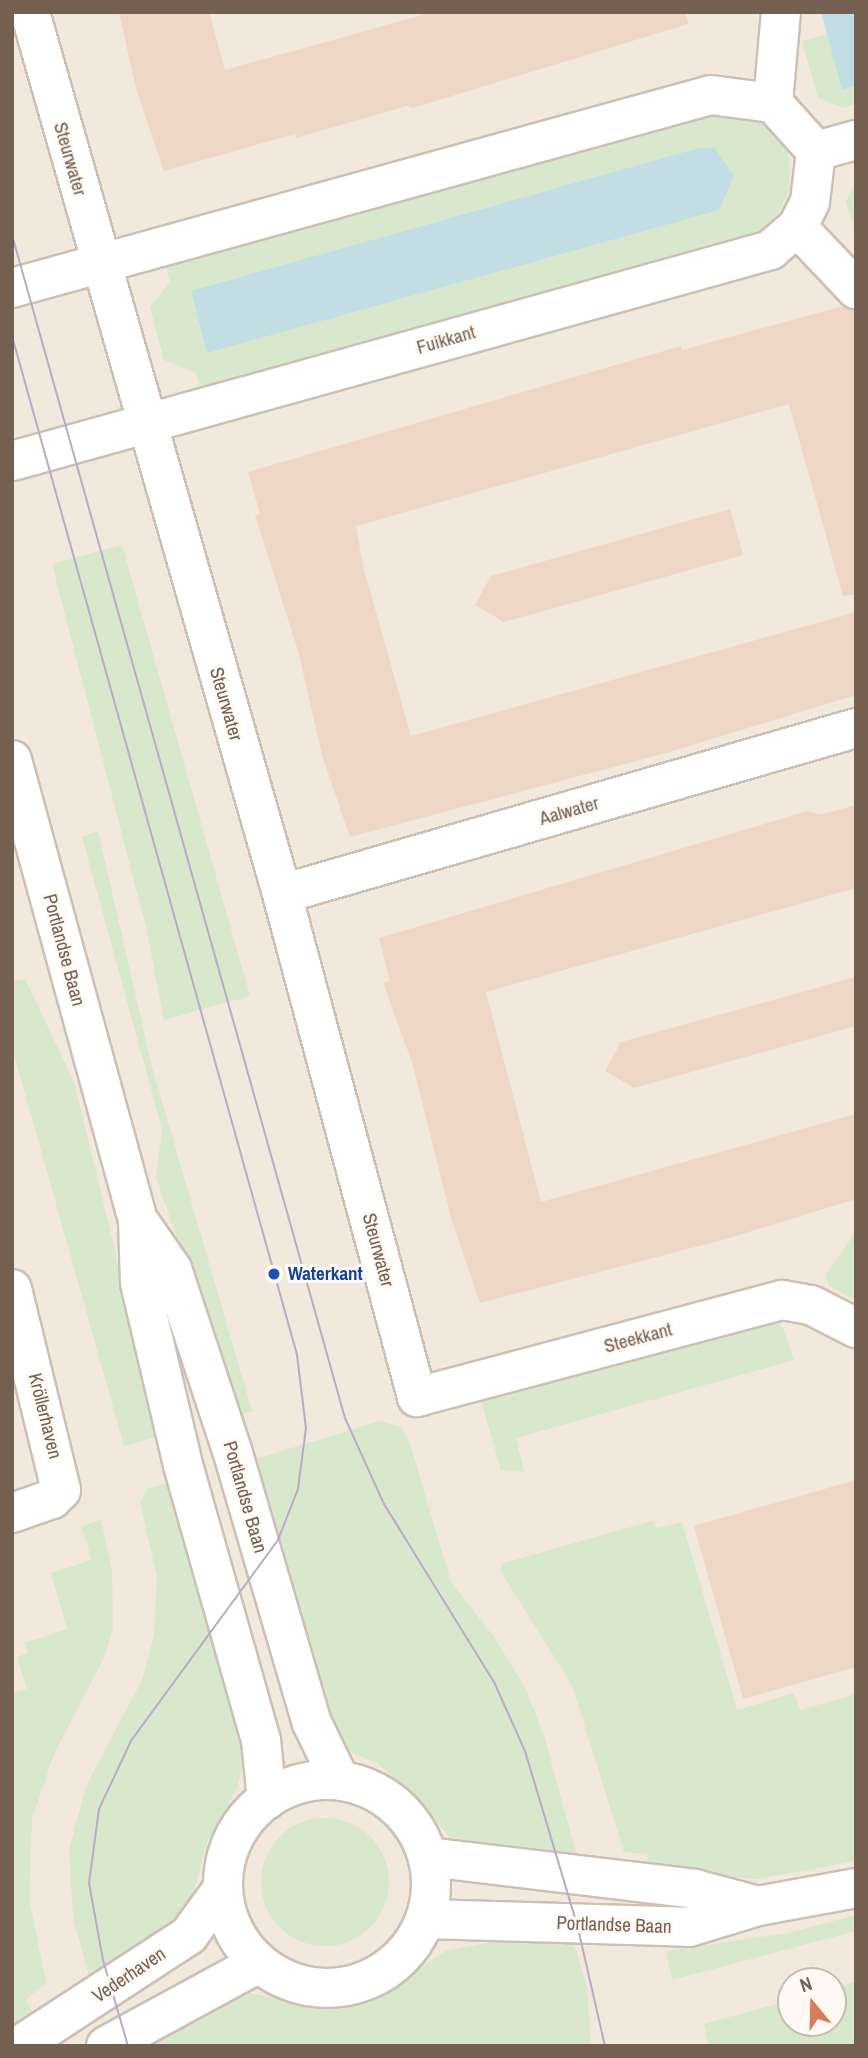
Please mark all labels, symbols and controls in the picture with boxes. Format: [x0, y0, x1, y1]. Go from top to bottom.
street label: Steurwater [49, 120, 91, 198]
street label: Fuikkant [414, 321, 478, 359]
street label: Steurwater [205, 665, 247, 743]
street label: Aalwater [537, 792, 601, 830]
street label: Portlandse Baan [38, 891, 90, 1009]
street label: Steurwater [357, 1211, 399, 1289]
place label: Waterkant [288, 1263, 363, 1285]
marker: Waterkant [266, 1266, 282, 1282]
street label: Steekkant [602, 1318, 674, 1358]
street label: Kröllerhaven [23, 1371, 67, 1461]
street label: Portlandse Baan [218, 1438, 272, 1556]
street label: Portlandse Baan [556, 1912, 672, 1938]
street label: Vederhaven [88, 1942, 170, 2008]
north arrow [777, 1967, 847, 2037]
text: N [796, 1970, 815, 1998]

